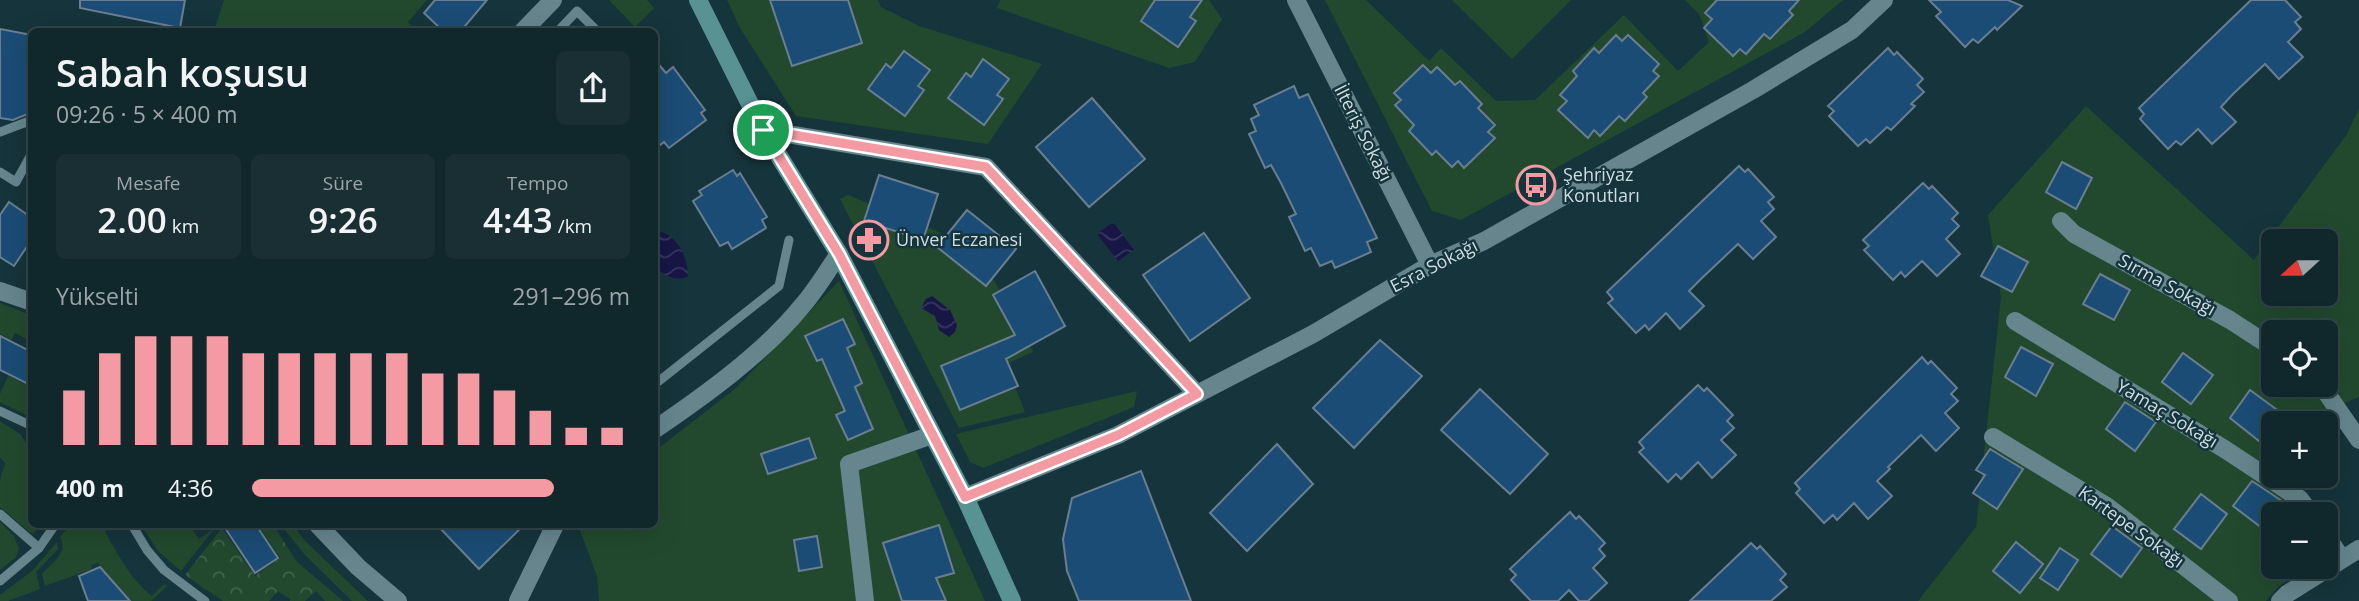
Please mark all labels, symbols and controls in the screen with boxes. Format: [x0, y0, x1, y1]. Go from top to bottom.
text: Sabah koşusu [56, 46, 309, 98]
button: share [556, 51, 630, 125]
street label: İlteriş Sokağı [1329, 80, 1399, 185]
text: 09:26 · 5 × 400 m [56, 98, 238, 130]
pin [733, 100, 793, 160]
icon: arrive [744, 111, 782, 149]
place label: Şehriyaz Konutları [1563, 162, 1640, 207]
bus stop icon: Şehriyaz Konutları [1515, 164, 1557, 206]
text: Mesafe [116, 170, 181, 196]
text: Süre [323, 170, 363, 196]
text: Tempo [507, 170, 569, 196]
text: 2.00 [97, 196, 167, 243]
text: 9:26 [308, 196, 378, 243]
text: 4:43 [483, 196, 553, 243]
text: km [167, 213, 199, 239]
text: /km [553, 213, 592, 239]
pharmacy icon: Ünver Eczanesi [848, 219, 890, 261]
place label: Ünver Eczanesi [896, 227, 1023, 251]
north arrow [2261, 229, 2338, 306]
map controls [2261, 229, 2338, 579]
street label: Esra Sokağı [1386, 233, 1481, 297]
street label: Sırma Sokağı [2115, 248, 2220, 321]
text: Yükselti [56, 280, 139, 312]
text: 291–296 m [512, 280, 630, 312]
button: locate [2261, 320, 2338, 397]
street label: Yamaç Sokağı [2112, 373, 2223, 453]
button: + [2261, 411, 2338, 488]
text: 400 m [56, 472, 124, 504]
text: 4:36 [168, 472, 214, 504]
street label: Kartepe Sokağı [2074, 480, 2189, 573]
button: − [2261, 502, 2338, 579]

